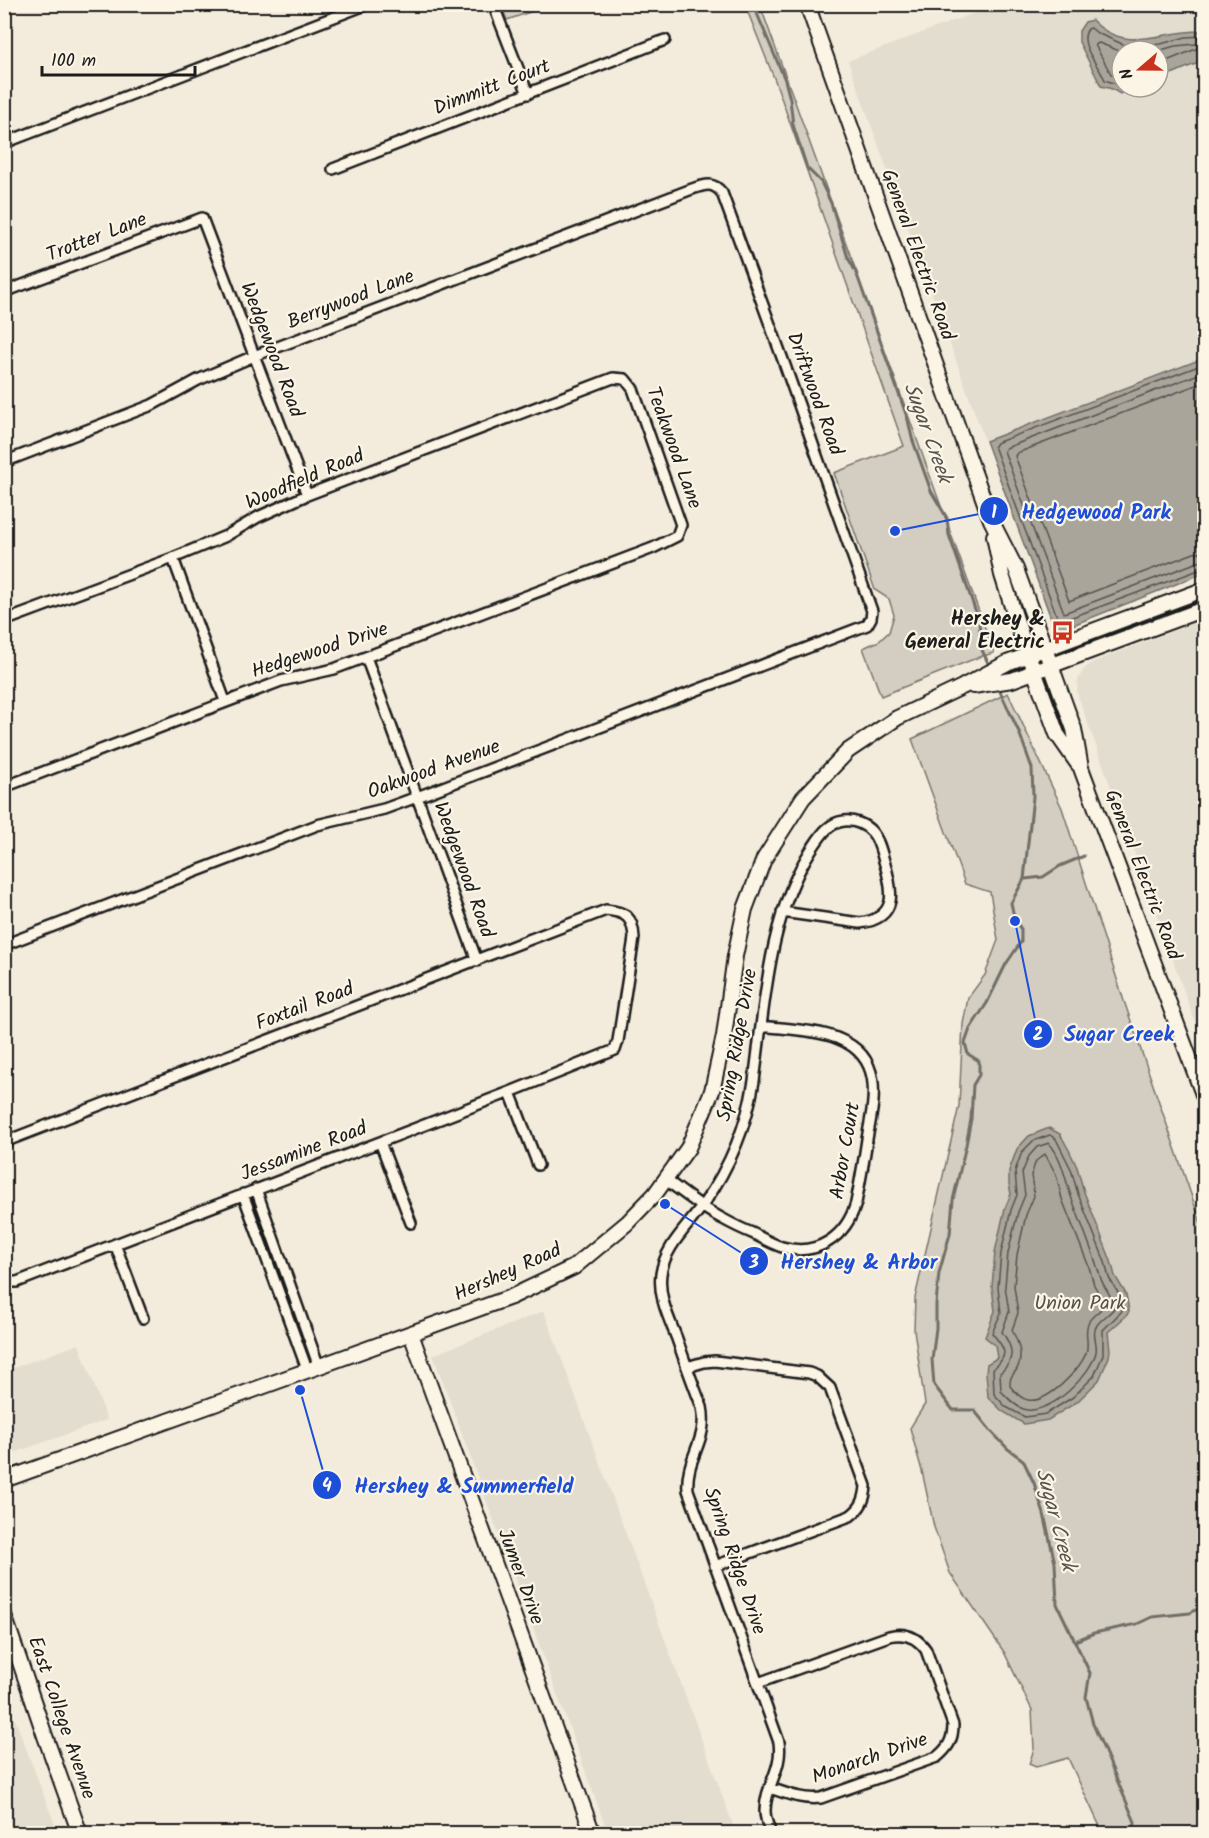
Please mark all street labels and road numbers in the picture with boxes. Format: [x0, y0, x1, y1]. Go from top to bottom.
street label: Dimmitt Court [429, 51, 555, 125]
street label: General Electric Road [871, 165, 963, 346]
street label: Trotter Lane [42, 204, 152, 272]
street label: Berrywood Lane [283, 261, 419, 339]
street label: Wedgewood Road [230, 278, 312, 423]
street label: Driftwood Road [777, 328, 851, 461]
street label: Teakwood Lane [636, 382, 710, 514]
street label: Woodfield Road [241, 440, 370, 519]
street label: Hedgewood Drive [247, 614, 393, 688]
street label: Oakwood Avenue [363, 731, 505, 809]
street label: General Electric Road [1095, 785, 1190, 966]
street label: Wedgewood Road [424, 797, 503, 944]
street label: Spring Ridge Drive [709, 966, 767, 1124]
street label: Foxtail Road [251, 973, 360, 1040]
street label: Arbor Court [822, 1100, 870, 1202]
street label: Jessamine Road [236, 1113, 373, 1191]
street label: Hershey Road [449, 1235, 568, 1311]
street label: Spring Ridge Drive [694, 1483, 774, 1639]
street label: Jumer Drive [488, 1524, 552, 1630]
street label: East College Avenue [18, 1632, 104, 1804]
street label: Monarch Drive [808, 1724, 932, 1794]

